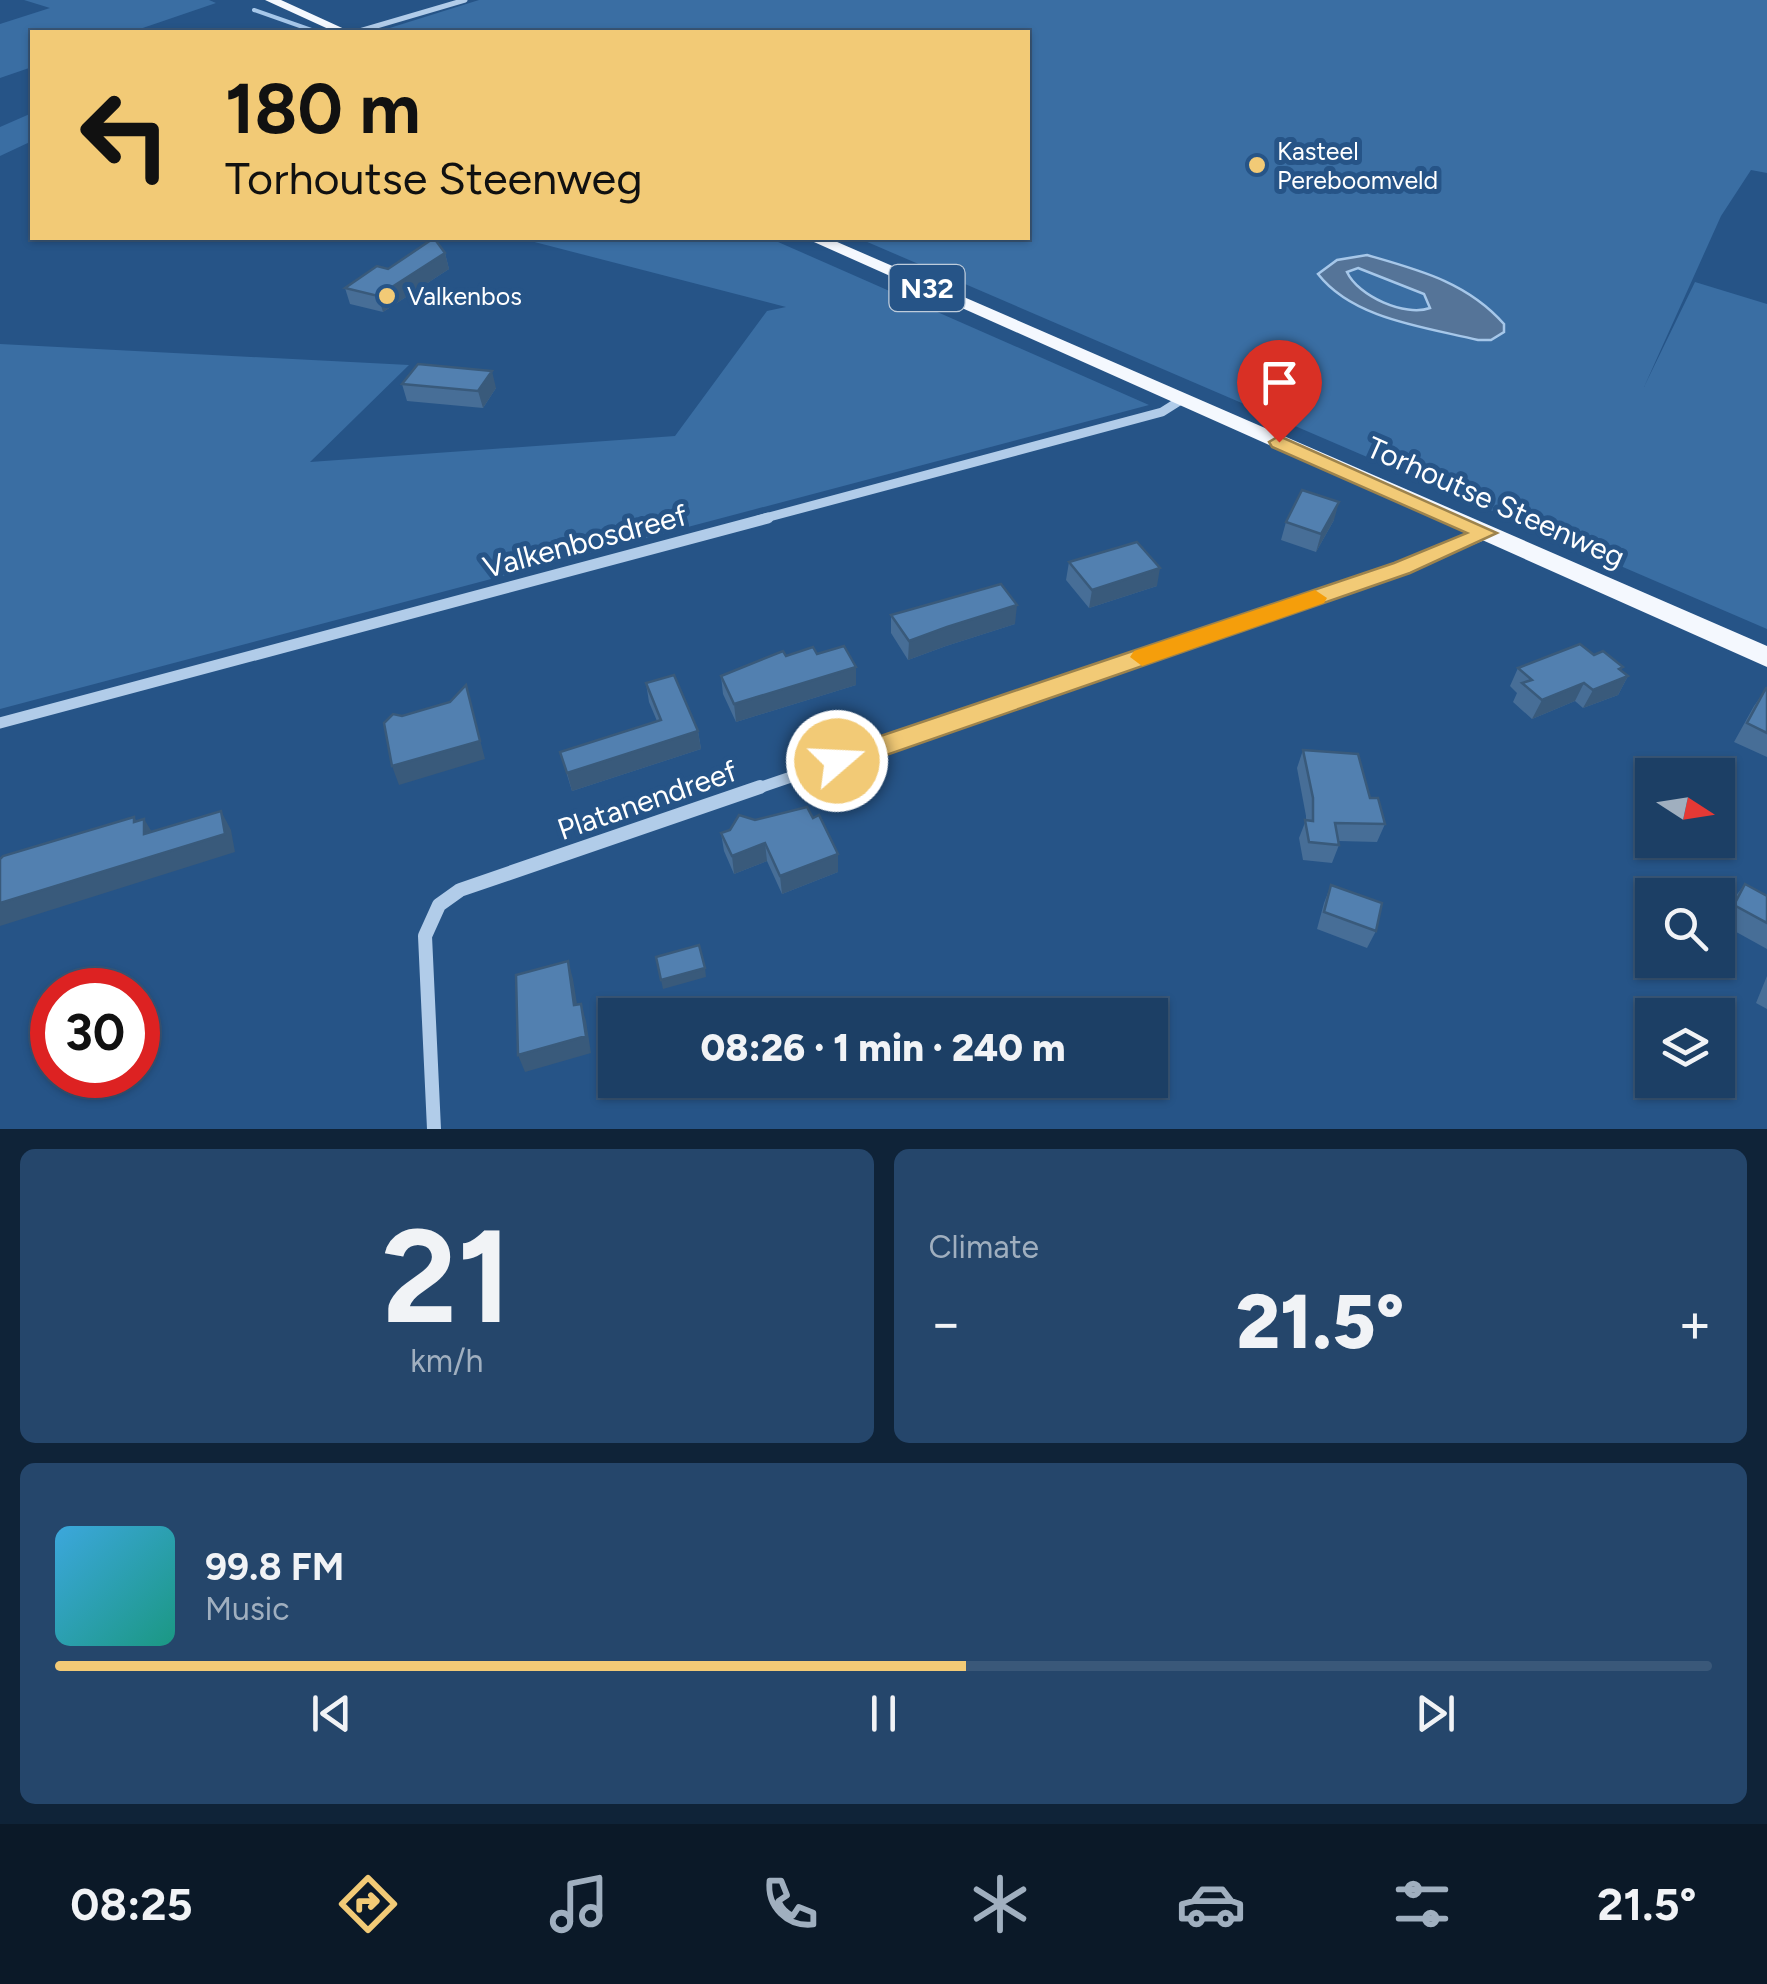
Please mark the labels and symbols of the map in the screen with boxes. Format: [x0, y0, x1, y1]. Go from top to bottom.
place label: Kasteel Pereboomveld [1277, 136, 1438, 195]
marker: Kasteel Pereboomveld [1246, 154, 1268, 176]
road number: N32 [890, 265, 964, 311]
place label: Valkenbos [407, 281, 522, 311]
marker: Valkenbos [376, 285, 398, 307]
pin [1237, 340, 1322, 443]
street label: Torhoutse Steenweg [1361, 428, 1631, 576]
street label: Valkenbosdreef [479, 496, 691, 586]
position arrow [785, 709, 889, 813]
street label: Platanendreef [552, 752, 742, 848]
north arrow [1635, 758, 1735, 858]
speed limit sign: 30 [30, 968, 160, 1098]

